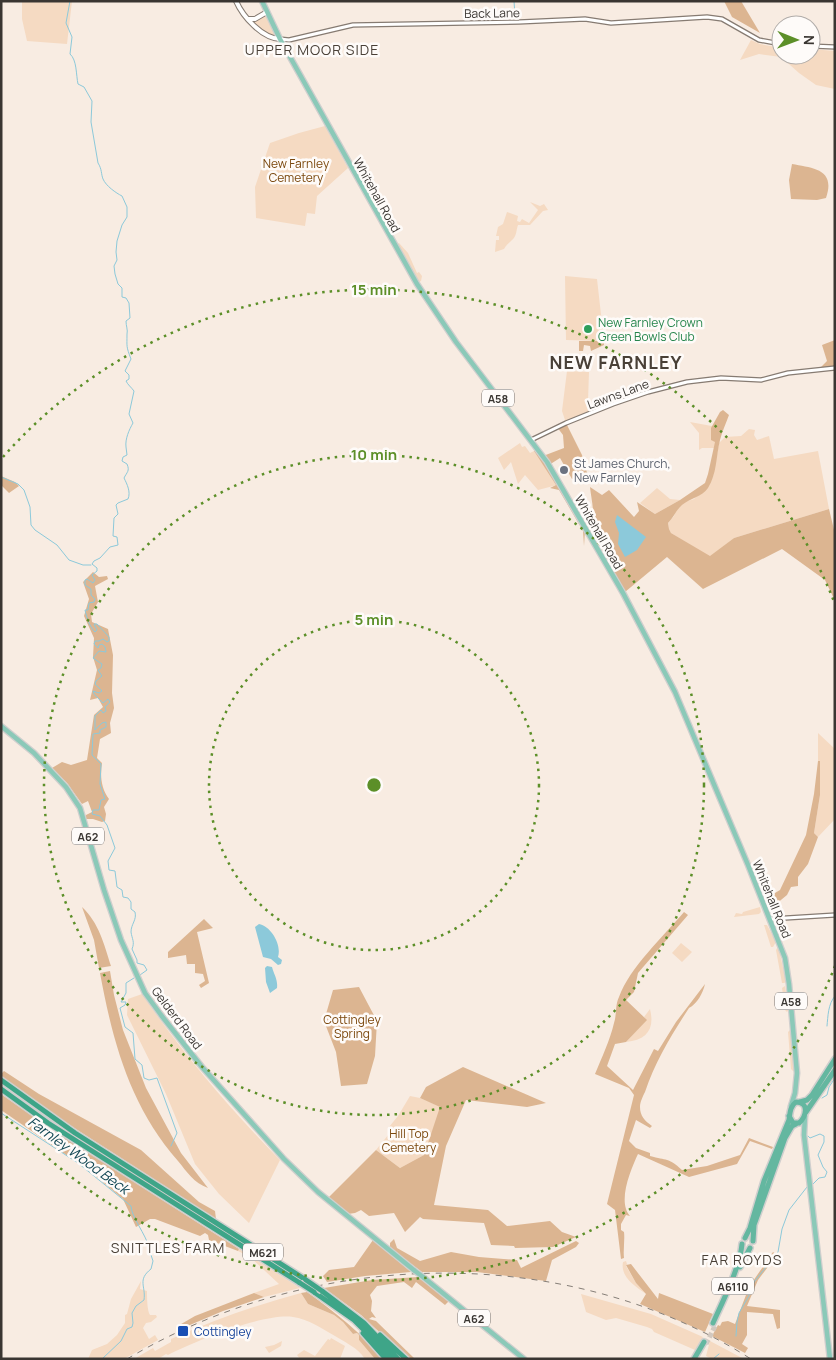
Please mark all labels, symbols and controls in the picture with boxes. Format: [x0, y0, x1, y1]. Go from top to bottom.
street label: Back Lane [464, 4, 520, 22]
north arrow [771, 15, 821, 65]
text: N [800, 35, 819, 45]
district label: UPPER MOOR SIDE [245, 40, 379, 59]
park label: New Farnley Cemetery [263, 155, 330, 186]
street label: Whitehall Road [349, 155, 405, 235]
text: 15 min [351, 279, 397, 300]
place label: New Farnley Crown Green Bowls Club [598, 314, 703, 345]
marker: New Farnley Crown Green Bowls Club [582, 323, 594, 335]
district label: NEW FARNLEY [550, 350, 682, 374]
street label: Lawns Lane [585, 375, 651, 413]
road number: A58 [482, 389, 514, 406]
text: 10 min [351, 444, 397, 465]
place label: St James Church, New Farnley [574, 455, 671, 486]
marker: St James Church, New Farnley [558, 464, 570, 476]
street label: Whitehall Road [571, 492, 627, 572]
text: 5 min [355, 609, 393, 630]
centre of rings [365, 776, 383, 794]
road number: A62 [72, 828, 104, 844]
street label: Whitehall Road [749, 857, 795, 941]
street label: Gelderd Road [148, 983, 206, 1053]
road number: A58 [775, 992, 807, 1009]
park label: Cottingley Spring [323, 1011, 381, 1042]
water label: Farnley Wood Beck [25, 1112, 135, 1199]
park label: Hill Top Cemetery [382, 1125, 437, 1156]
district label: SNITTLES FARM [111, 1238, 225, 1257]
road number: M621 [243, 1244, 283, 1260]
district label: FAR ROYDS [702, 1250, 782, 1269]
road number: A6110 [712, 1278, 754, 1294]
road number: A62 [458, 1310, 490, 1326]
place label: Cottingley [194, 1323, 252, 1340]
marker: Cottingley [176, 1324, 190, 1338]

